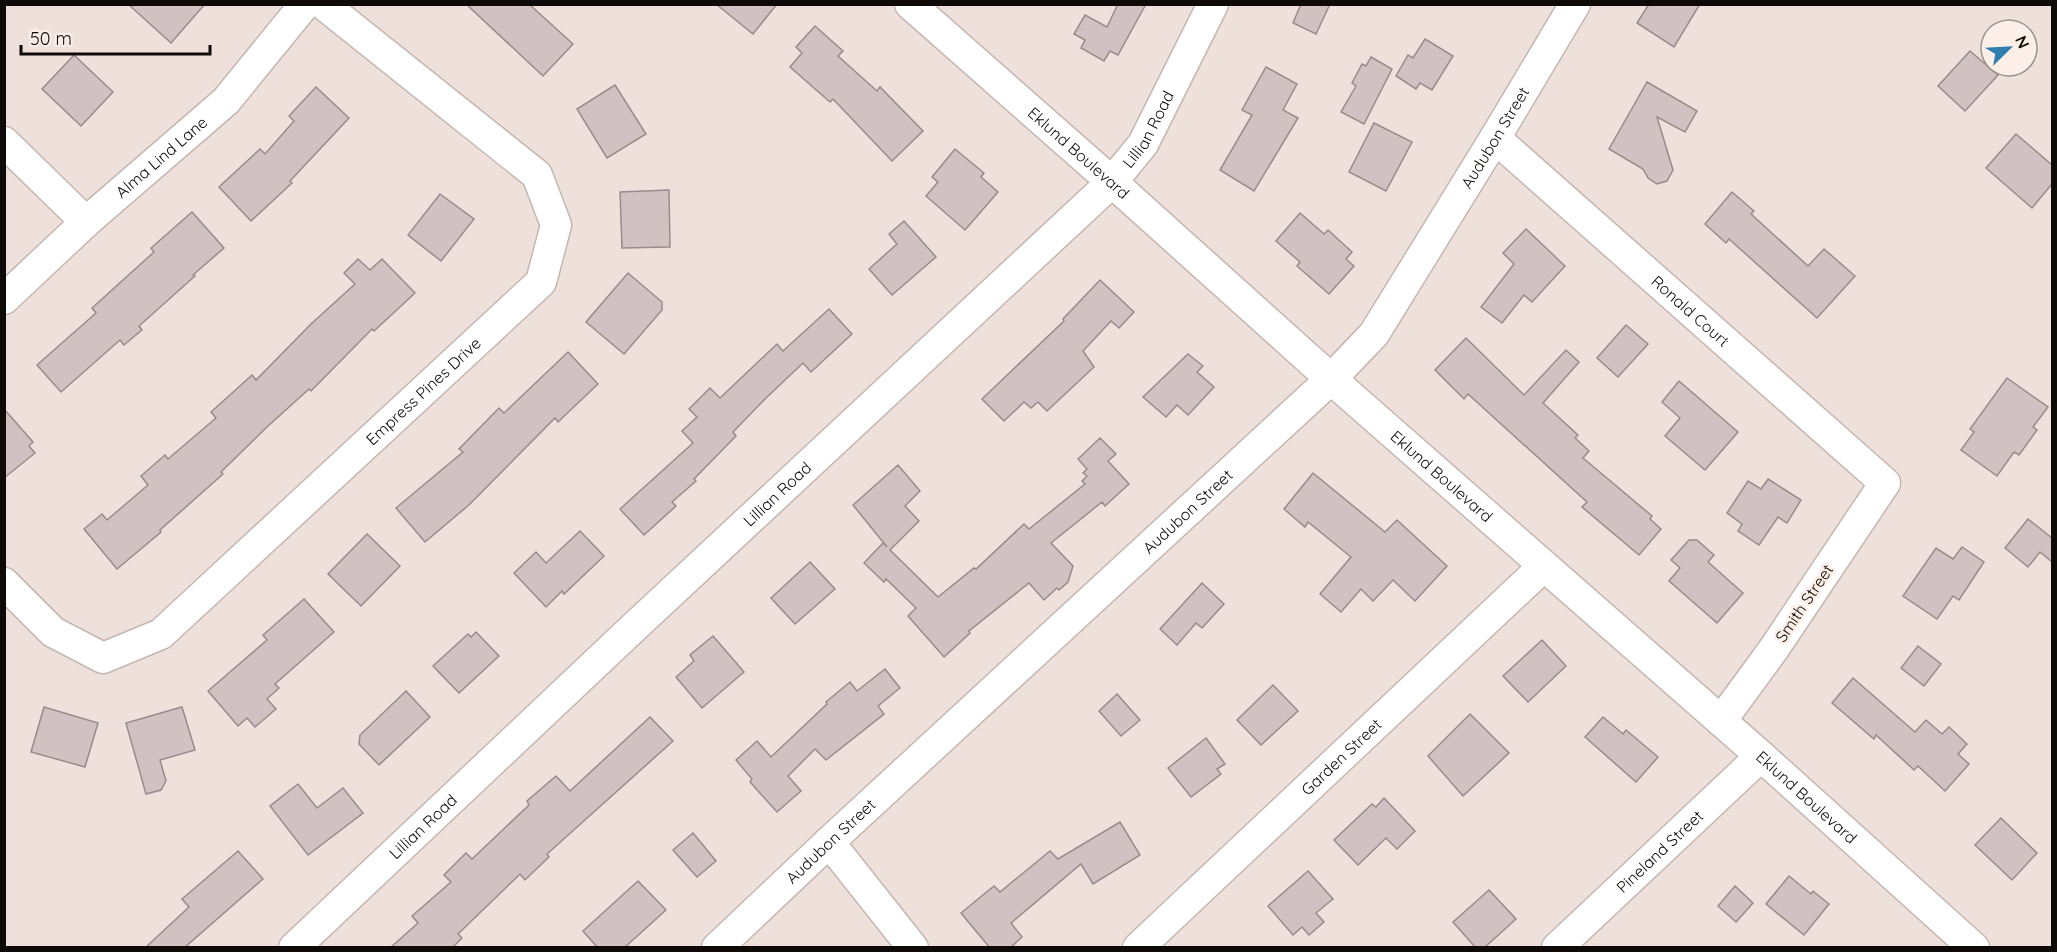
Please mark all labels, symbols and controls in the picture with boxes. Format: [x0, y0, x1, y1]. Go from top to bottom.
scale bar [21, 18, 210, 56]
north arrow [1979, 18, 2039, 78]
text: 50 m [30, 27, 72, 50]
text: N [2011, 32, 2034, 51]
street label: Audubon Street [1456, 83, 1533, 192]
street label: Lillian Road [1118, 87, 1178, 172]
street label: Eklund Boulevard [1024, 103, 1134, 203]
street label: Alma Lind Lane [111, 112, 211, 202]
street label: Ronald Court [1647, 271, 1734, 351]
street label: Empress Pines Drive [362, 333, 485, 449]
street label: Eklund Boulevard [1387, 426, 1497, 526]
street label: Lillian Road [739, 457, 815, 530]
street label: Audubon Street [1138, 465, 1237, 558]
street label: Smith Street [1771, 560, 1837, 646]
street label: Garden Street [1297, 714, 1386, 799]
street label: Eklund Boulevard [1752, 746, 1861, 848]
street label: Lillian Road [385, 790, 461, 863]
street label: Audubon Street [782, 794, 879, 888]
street label: Pineland Street [1612, 806, 1707, 897]

